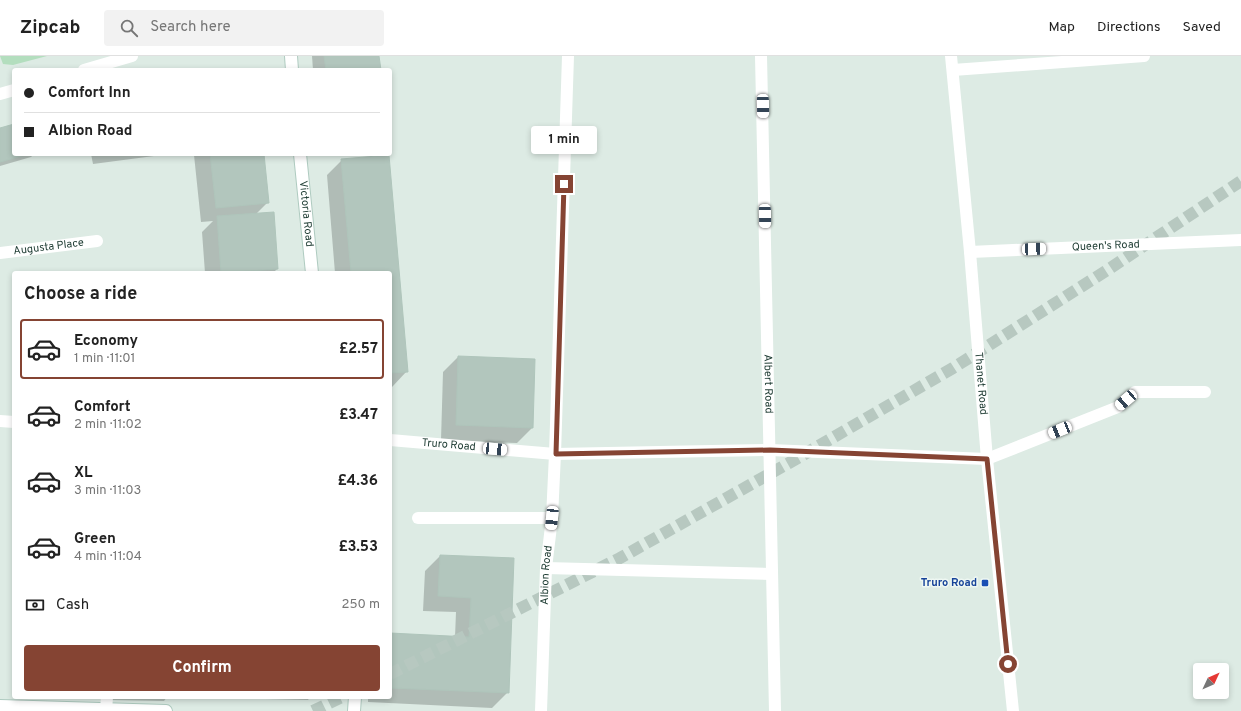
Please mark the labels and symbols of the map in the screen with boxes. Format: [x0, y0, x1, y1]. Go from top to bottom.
car [757, 94, 769, 118]
callout: 1 min [531, 126, 597, 154]
route end [555, 175, 573, 193]
street label: Victoria Road [296, 180, 316, 247]
car [759, 204, 771, 228]
street label: Augusta Place [13, 236, 85, 258]
street label: Queen's Road [1072, 237, 1140, 254]
car [1022, 243, 1046, 255]
street label: Thanet Road [971, 352, 990, 416]
street label: Albert Road [760, 354, 776, 414]
car [1113, 388, 1139, 412]
car [1047, 420, 1073, 440]
street label: Truro Road [421, 436, 476, 454]
car [483, 442, 507, 456]
car [545, 505, 559, 531]
street label: Albion Road [538, 545, 556, 605]
place label: Truro Road [921, 576, 977, 590]
marker: Truro Road [980, 578, 990, 588]
route start [999, 655, 1017, 673]
north arrow [1193, 663, 1229, 699]

